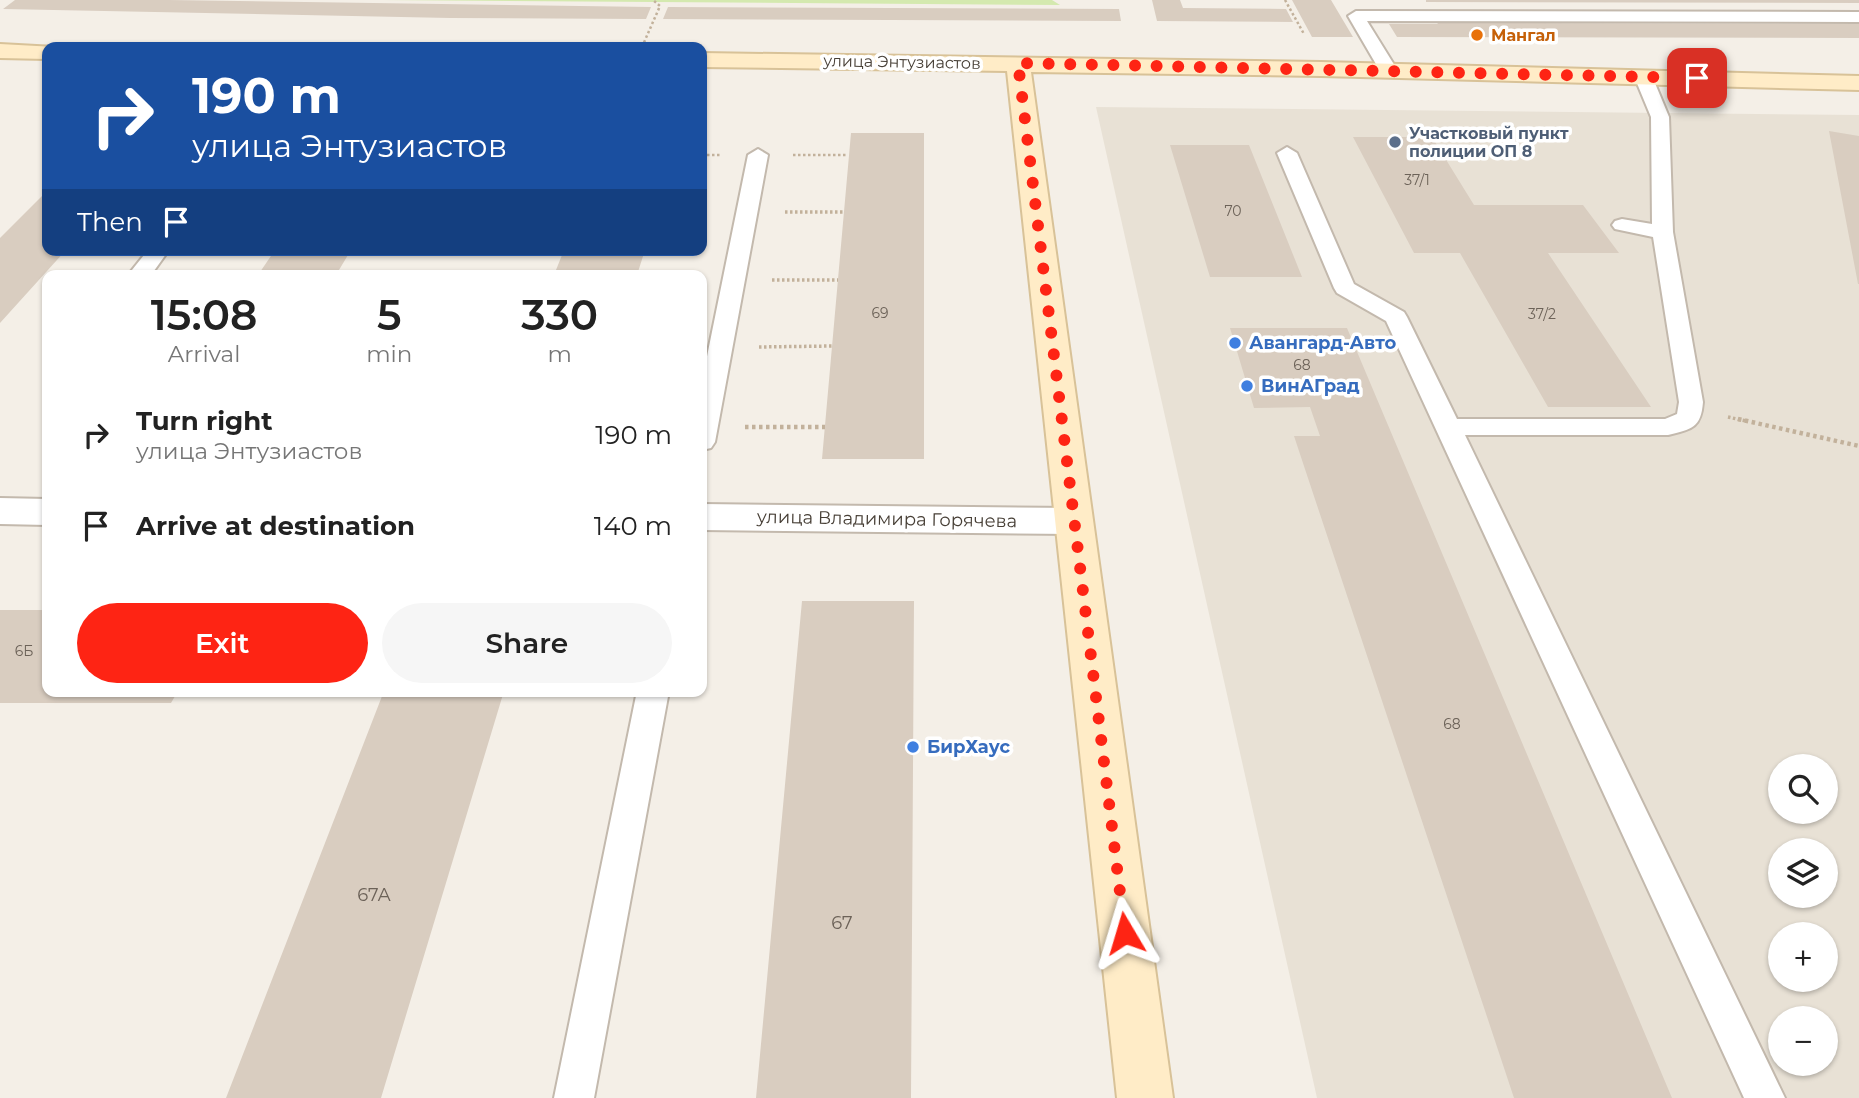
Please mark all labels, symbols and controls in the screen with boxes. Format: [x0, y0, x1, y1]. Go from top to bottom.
place label: Мангал [1491, 26, 1556, 45]
marker: Мангал [1469, 27, 1485, 43]
pin [1667, 48, 1727, 108]
street label: улица Энтузиастов [822, 51, 981, 73]
icon: arrive [1678, 59, 1716, 97]
text: 190 m [192, 66, 341, 125]
icon: right [77, 70, 168, 161]
place label: Участковый пункт полиции ОП 8 [1409, 124, 1569, 161]
text: улица Энтузиастов [192, 126, 507, 165]
marker: Участковый пункт полиции ОП 8 [1387, 134, 1403, 150]
house number: 37/1 [1404, 171, 1430, 189]
house number: 70 [1224, 202, 1242, 220]
icon: arrive [157, 203, 195, 241]
text: Then [77, 206, 143, 238]
text: 15:08 [151, 289, 257, 341]
text: 5 [377, 289, 401, 341]
text: 330 [521, 289, 598, 341]
house number: 69 [871, 304, 889, 322]
house number: 37/2 [1528, 305, 1556, 323]
place label: Авангард-Авто [1249, 332, 1396, 354]
marker: Авангард-Авто [1227, 335, 1243, 351]
text: Arrival [168, 340, 240, 368]
text: min [366, 340, 412, 368]
text: m [547, 340, 572, 368]
house number: 68 [1293, 356, 1311, 374]
place label: ВинАГрад [1261, 375, 1360, 397]
marker: ВинАГрад [1239, 378, 1255, 394]
text: Turn right [136, 405, 272, 437]
icon: right [77, 416, 115, 454]
text: 190 m [595, 419, 672, 451]
text: улица Энтузиастов [136, 437, 363, 465]
street label: улица Владимира Горячева [756, 506, 1017, 532]
icon: arrive [77, 507, 115, 545]
text: Arrive at destination [136, 510, 415, 542]
text: 140 m [594, 510, 672, 542]
button: Exit [77, 603, 368, 683]
button: Share [382, 603, 672, 683]
house number: 6Б [15, 642, 33, 660]
house number: 68 [1443, 715, 1461, 733]
place label: БирХаус [927, 736, 1011, 758]
marker: БирХаус [905, 739, 921, 755]
map controls [1768, 754, 1838, 1076]
button: search [1768, 754, 1838, 824]
button: layers [1768, 838, 1838, 908]
house number: 67А [357, 884, 391, 906]
position arrow [1088, 896, 1162, 970]
house number: 67 [831, 912, 853, 934]
button: + [1768, 922, 1838, 992]
button: − [1768, 1006, 1838, 1076]

